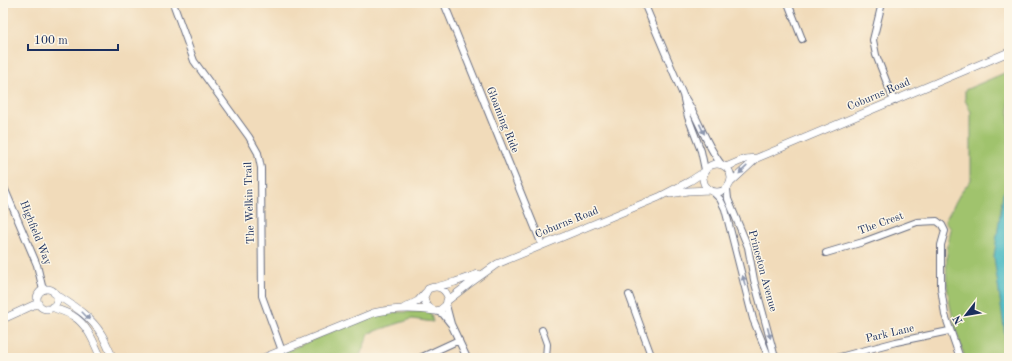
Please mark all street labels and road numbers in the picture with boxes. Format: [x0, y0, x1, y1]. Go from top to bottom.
street label: Coburns Road [846, 77, 912, 113]
street label: Gloaming Ride [484, 85, 520, 155]
street label: The Welkin Trail [243, 162, 257, 244]
street label: Highfield Way [17, 199, 53, 267]
street label: Coburns Road [534, 205, 600, 241]
street label: The Crest [857, 211, 905, 237]
street label: Princeton Avenue [746, 229, 778, 313]
street label: Park Lane [865, 323, 915, 345]

